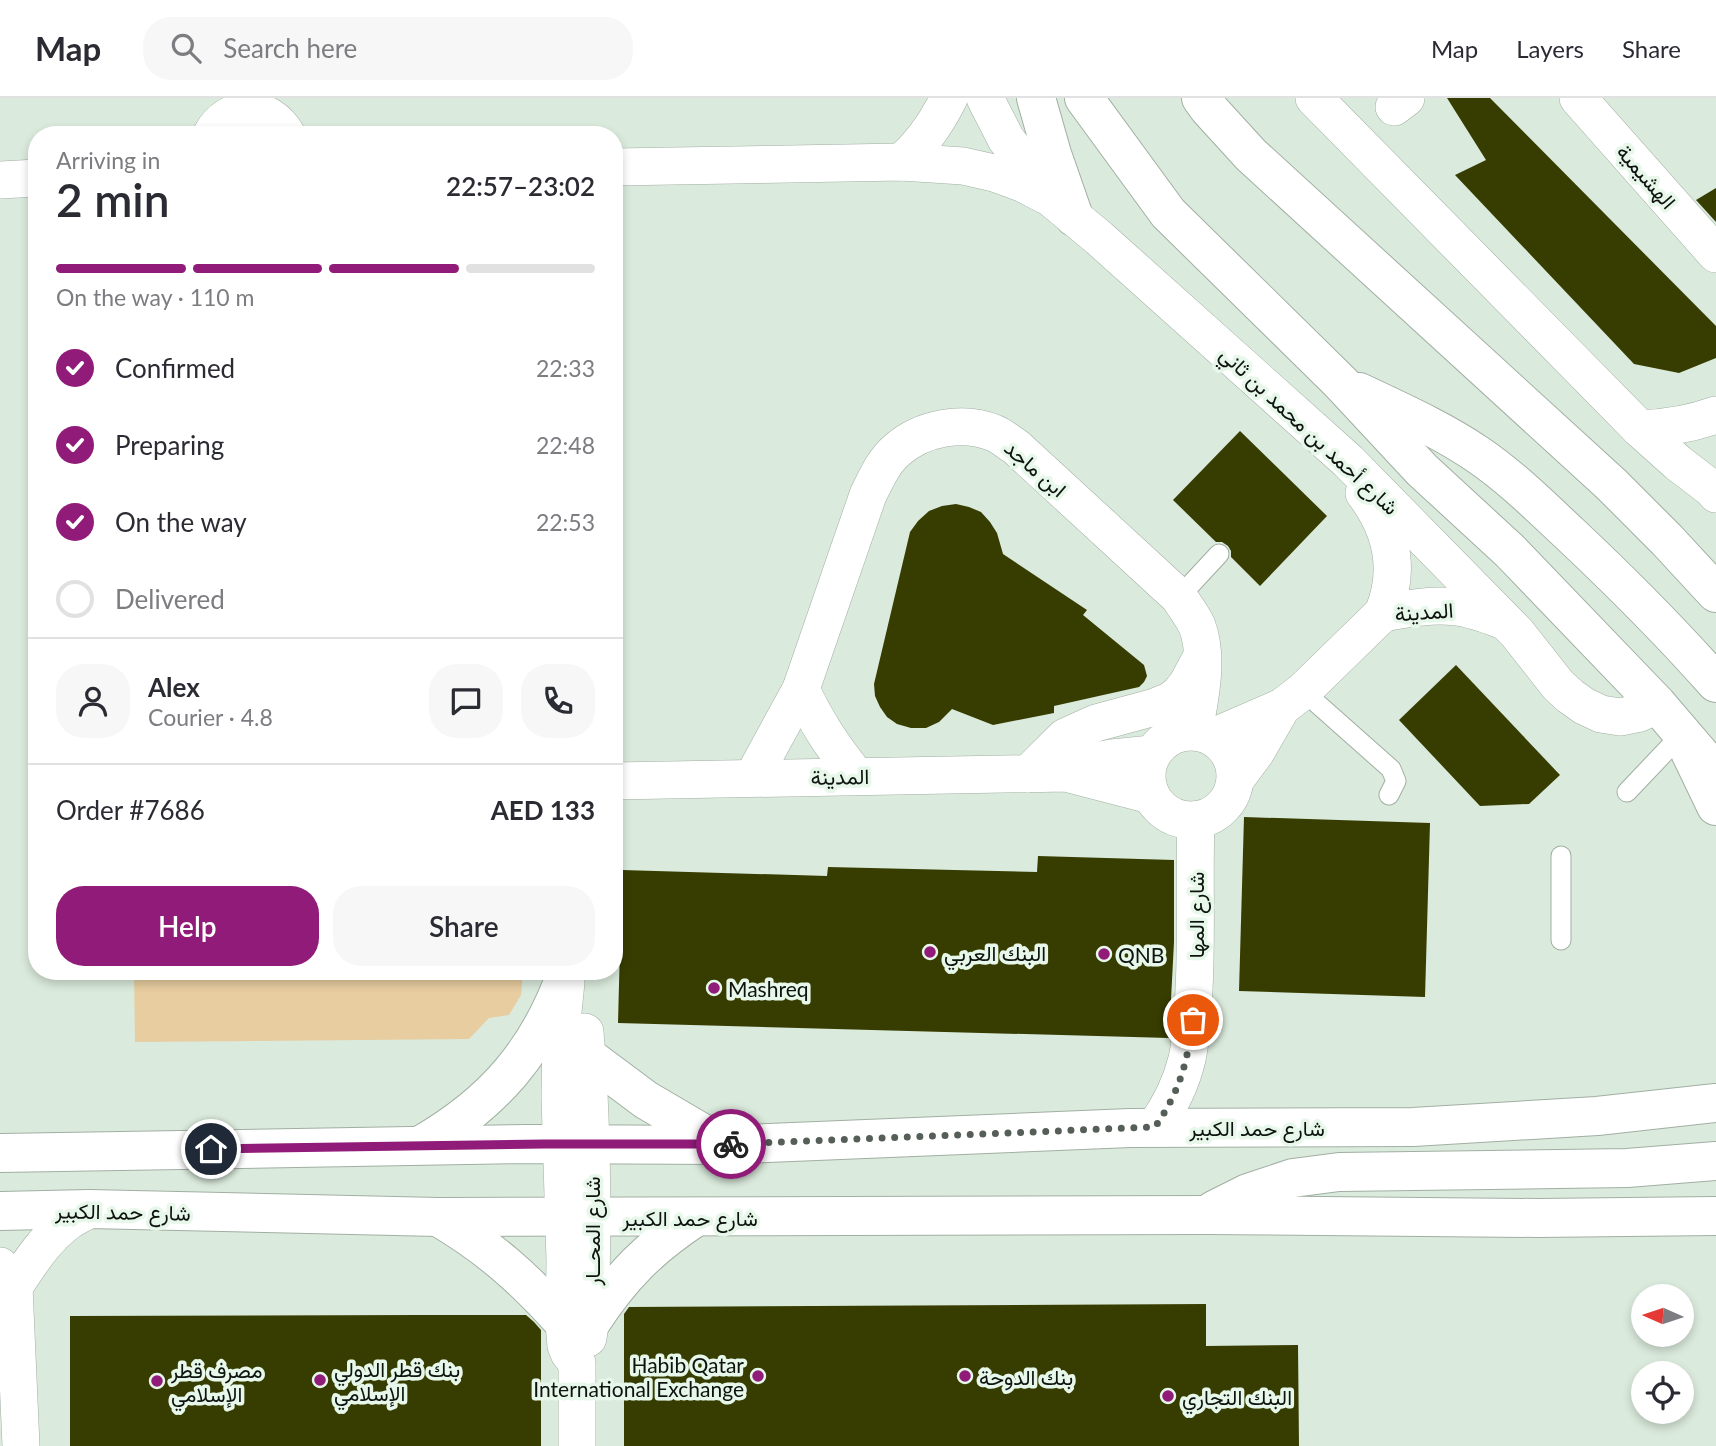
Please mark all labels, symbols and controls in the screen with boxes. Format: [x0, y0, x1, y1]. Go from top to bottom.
search box [143, 17, 633, 80]
text: Map [35, 28, 101, 68]
icon: search [167, 29, 205, 67]
text: Search here [223, 32, 357, 64]
text: Map [1431, 34, 1478, 63]
text: Layers [1516, 34, 1584, 63]
text: Share [1622, 34, 1681, 63]
street label: الهشيمية [1611, 139, 1682, 215]
text: Arriving in [56, 146, 160, 174]
text: 22:57–23:02 [446, 170, 595, 202]
text: 2 min [56, 172, 170, 227]
text: On the way · 110 m [56, 283, 255, 311]
street label: شارع أحمد بن محمد بن ثاني [1212, 341, 1404, 524]
icon: check [56, 349, 94, 387]
text: Confirmed [115, 352, 235, 384]
text: 22:33 [536, 354, 595, 382]
icon: check [56, 426, 94, 464]
text: Preparing [115, 429, 224, 461]
text: 22:48 [536, 431, 595, 459]
street label: ابن ماجد [999, 434, 1072, 502]
icon: check [56, 503, 94, 541]
text: On the way [115, 506, 247, 538]
text: 22:53 [536, 508, 595, 536]
text: Delivered [115, 583, 225, 615]
street label: المدينة [1394, 596, 1454, 627]
button: person [56, 664, 130, 738]
button: chat [429, 664, 503, 738]
button: phone [521, 664, 595, 738]
text: Alex [148, 671, 200, 703]
text: Courier · 4.8 [148, 703, 273, 731]
street label: المدينة [810, 763, 870, 790]
text: Order #7686 [56, 794, 205, 826]
text: AED 133 [491, 794, 595, 826]
street label: شارع المها [1183, 872, 1211, 958]
button: Help [56, 886, 319, 966]
button: Share [333, 886, 595, 966]
place label: البنك العربي [944, 940, 1046, 971]
place label: QNB [1118, 942, 1164, 967]
marker: البنك العربي [922, 944, 938, 960]
marker: QNB [1096, 946, 1112, 962]
place label: Mashreq [728, 976, 809, 1001]
marker: Mashreq [706, 980, 722, 996]
pin [1163, 990, 1223, 1050]
icon: bag [1174, 1001, 1212, 1039]
courier [696, 1109, 766, 1179]
street label: شارع حمد الكبير [1188, 1115, 1325, 1143]
pin [181, 1119, 241, 1179]
icon: bike [712, 1125, 750, 1163]
icon: home [192, 1130, 230, 1168]
street label: شارع المحــار [579, 1176, 607, 1287]
street label: شارع حمد الكبير [54, 1197, 191, 1228]
street label: شارع حمد الكبير [621, 1205, 758, 1233]
north arrow [1631, 1284, 1694, 1348]
map controls [1631, 1284, 1694, 1424]
place label: Habib Qatar International Exchange [533, 1352, 744, 1401]
place label: بنك قطر الدولي الإسلامي [334, 1356, 460, 1411]
place label: مصرف قطر الإسلامي [170, 1357, 262, 1412]
button: locate [1631, 1361, 1694, 1424]
place label: بنك الدوحة [979, 1364, 1073, 1391]
marker: Habib Qatar International Exchange [750, 1368, 766, 1384]
marker: بنك الدوحة [957, 1368, 973, 1384]
marker: بنك قطر الدولي الإسلامي [312, 1372, 328, 1388]
marker: مصرف قطر الإسلامي [149, 1373, 165, 1389]
place label: البنك التجاري [1182, 1384, 1292, 1415]
marker: البنك التجاري [1160, 1388, 1176, 1404]

